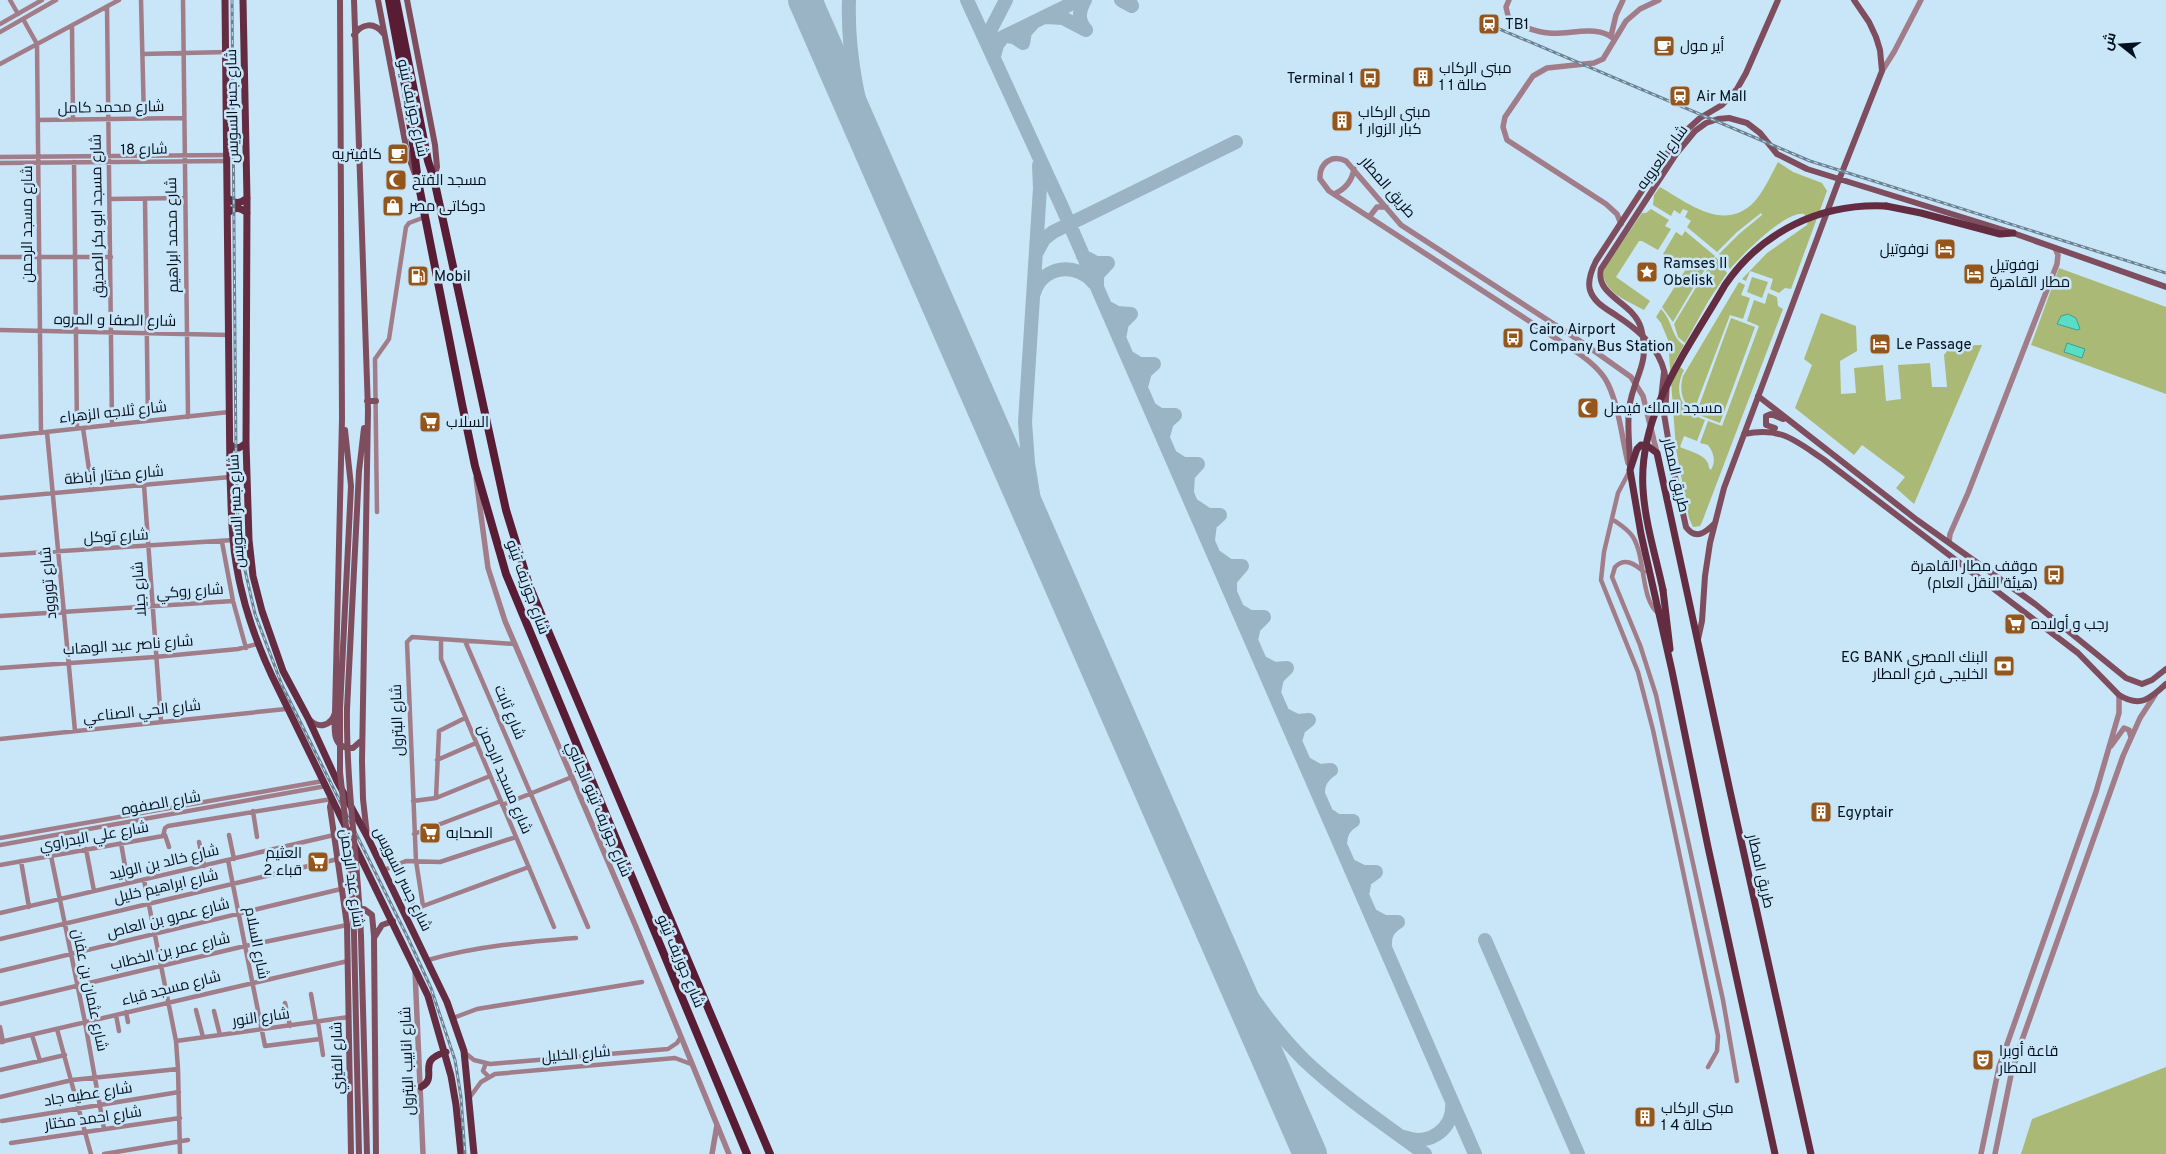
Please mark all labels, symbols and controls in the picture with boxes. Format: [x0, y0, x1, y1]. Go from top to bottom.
station icon: TB1 [1477, 12, 1501, 36]
place label: TB1 [1505, 16, 1529, 35]
north arrow [2096, 20, 2146, 70]
text: ش [2098, 30, 2121, 53]
cafe icon: أير مول [1652, 34, 1676, 58]
place label: أير مول [1680, 36, 1724, 57]
street label: شارع جسر السويس [223, 49, 244, 163]
street label: شارع جوزيف تيتو [392, 58, 431, 159]
place label: مبنى الركاب 1 صالة 1 [1439, 60, 1512, 96]
building icon: مبنى الركاب 1 صالة 1 [1411, 65, 1435, 89]
bus stop icon: Terminal 1 [1358, 66, 1382, 90]
place label: Terminal 1 [1287, 70, 1354, 89]
station icon: Air Mall [1668, 84, 1692, 108]
place label: Air Mall [1696, 88, 1747, 107]
street label: شارع محمد كامل [57, 98, 165, 119]
place label: مبنى الركاب 1 كبار الزوار [1358, 104, 1431, 140]
building icon: مبنى الركاب 1 كبار الزوار [1330, 109, 1354, 133]
street label: شارع العروبه [1633, 122, 1693, 194]
street label: شارع مسجد ابو بكر الصديق [88, 134, 109, 298]
street label: شارع 18 [120, 141, 168, 160]
cafe icon: كافيتريه [386, 142, 410, 166]
place label: كافيتريه [332, 146, 382, 165]
street label: طريق المطار [1354, 152, 1419, 223]
street label: شارع مسجد الرحمن [19, 165, 38, 283]
mosque icon: مسجد الفتح [384, 168, 408, 192]
place label: مسجد الفتح [412, 172, 487, 191]
street label: شارع محمد ابراهيم [163, 177, 184, 293]
shop icon: دوكاتى مصر [381, 194, 405, 218]
place label: دوكاتى مصر [408, 198, 485, 217]
hotel icon: نوفوتيل [1933, 237, 1957, 261]
place label: نوفوتيل [1880, 241, 1929, 260]
place label: Ramses II Obelisk [1663, 255, 1727, 291]
place label: نوفوتيل مطار القاهرة [1990, 257, 2070, 293]
place icon: Ramses II Obelisk [1635, 260, 1659, 284]
hotel icon: نوفوتيل مطار القاهرة [1962, 262, 1986, 286]
fuel station icon: Mobil [406, 264, 430, 288]
place label: Mobil [434, 268, 471, 287]
street label: شارع الصفا و المروه [54, 311, 176, 332]
place label: Cairo Airport Company Bus Station [1529, 321, 1673, 357]
bus stop icon: Cairo Airport Company Bus Station [1501, 326, 1525, 350]
hotel icon: Le Passage [1868, 332, 1892, 356]
place label: Le Passage [1896, 336, 1972, 355]
mosque icon: مسجد الملك فيصل [1576, 396, 1600, 420]
street label: شارع ثلاجه الزهراء [58, 398, 168, 429]
place label: مسجد الملك فيصل [1604, 400, 1723, 419]
supermarket icon: السلاب [418, 410, 442, 434]
place label: السلاب [446, 414, 489, 433]
street label: طريق المطار [1657, 435, 1692, 514]
street label: شارع جسر السويس [225, 453, 250, 568]
street label: شارع مختار أباظة [63, 461, 165, 490]
street label: شارع توكل [83, 526, 149, 549]
street label: شارع جوزيف تيتو [501, 537, 553, 638]
street label: شارع توروود [37, 546, 62, 620]
place label: موقف مطار القاهرة (هيئة النقل العام) [1911, 558, 2038, 594]
street label: شارع جيلا [129, 561, 152, 617]
bus stop icon: موقف مطار القاهرة (هيئة النقل العام) [2042, 563, 2066, 587]
street label: شارع روكي [156, 581, 224, 605]
supermarket icon: رجب و أولاده [2003, 612, 2027, 636]
place label: رجب و أولاده [2031, 614, 2109, 635]
street label: شارع ناصر عبد الوهاب [62, 632, 194, 661]
place label: EG BANK البنك المصرى الخليجى فرع المطار [1841, 649, 1988, 685]
bank icon: EG BANK البنك المصرى الخليجى فرع المطار [1992, 654, 2016, 678]
street label: شارع ثابت [489, 683, 529, 743]
street label: شارع البترول [388, 684, 409, 756]
street label: شارع الحي الصناعي [82, 697, 202, 729]
street label: شارع مسجد الرحمن [472, 722, 535, 837]
street label: شارع جوزيف تيتو الجانبي [560, 739, 635, 881]
street label: شارع الصفوه [120, 788, 203, 821]
building icon: Egyptair [1809, 800, 1833, 824]
place label: Egyptair [1837, 804, 1894, 823]
street label: شارع علي البدراوي [38, 818, 151, 857]
supermarket icon: الصحابه [418, 821, 442, 845]
street label: شارع جسر السويس [368, 824, 435, 935]
place label: الصحابه [446, 825, 493, 844]
street label: شارع عبد الرحمن [334, 828, 367, 929]
street label: طريق المطار [1742, 831, 1777, 910]
street label: شارع خالد بن الوليد [107, 842, 221, 885]
place label: العثيم 2 قباء [263, 845, 302, 881]
supermarket icon: العثيم 2 قباء [306, 850, 330, 874]
street label: شارع ابراهيم خليل [112, 866, 220, 909]
street label: شارع عمرو بن العاص [105, 895, 232, 944]
street label: شارع السلام [239, 906, 272, 981]
street label: شارع جوزيف تيتو [651, 912, 708, 1011]
street label: شارع عثمان بن عفان [66, 927, 111, 1053]
street label: شارع عمر بن الخطاب [109, 929, 232, 975]
street label: شارع مسجد قباء [120, 968, 223, 1011]
street label: شارع النور [230, 1005, 291, 1032]
street label: شارع انابيب البترول [397, 1006, 420, 1116]
street label: شارع الفيزي [328, 1021, 350, 1094]
place label: قاعة أوبرا المطار [1998, 1041, 2058, 1079]
street label: شارع الخليل [541, 1043, 611, 1068]
theatre icon: قاعة أوبرا المطار [1971, 1048, 1995, 1072]
street label: شارع عطيه جاد [43, 1079, 134, 1112]
place label: مبنى الركاب 1 صالة 4 [1661, 1100, 1734, 1136]
street label: شارع احمد مختار [42, 1103, 143, 1136]
building icon: مبنى الركاب 1 صالة 4 [1633, 1105, 1657, 1129]

